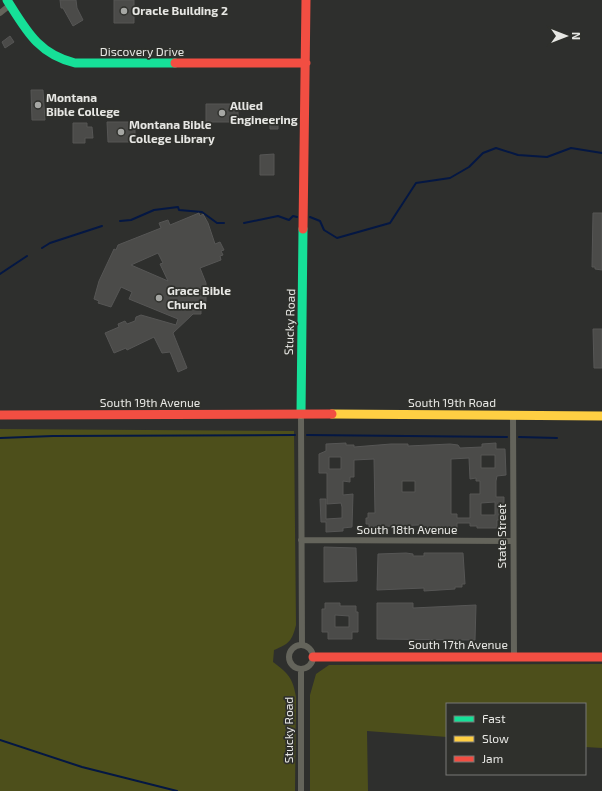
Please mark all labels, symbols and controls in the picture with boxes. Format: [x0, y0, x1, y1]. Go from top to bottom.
place label: Oracle Building 2 [132, 3, 228, 17]
marker: Oracle Building 2 [119, 6, 129, 16]
north arrow [546, 16, 586, 56]
text: N [570, 32, 583, 40]
street label: Discovery Drive [100, 44, 184, 58]
place label: Montana Bible College [46, 90, 120, 118]
place label: Allied Engineering [230, 98, 298, 126]
marker: Montana Bible College [33, 100, 43, 110]
marker: Allied Engineering [217, 108, 227, 118]
place label: Montana Bible College Library [129, 117, 215, 146]
marker: Montana Bible College Library [116, 127, 126, 137]
place label: Grace Bible Church [167, 283, 231, 311]
street label: Stucky Road [281, 289, 297, 355]
marker: Grace Bible Church [154, 293, 164, 303]
street label: South 19th Avenue [100, 395, 200, 409]
street label: South 19th Road [408, 395, 496, 409]
street label: State Street [494, 503, 508, 568]
street label: South 18th Avenue [357, 522, 457, 536]
street label: South 17th Avenue [408, 637, 508, 651]
street label: Stucky Road [281, 697, 295, 763]
legend [446, 703, 586, 775]
text: Fast [482, 711, 506, 725]
text: Slow [482, 731, 509, 745]
text: Jam [482, 751, 503, 765]

